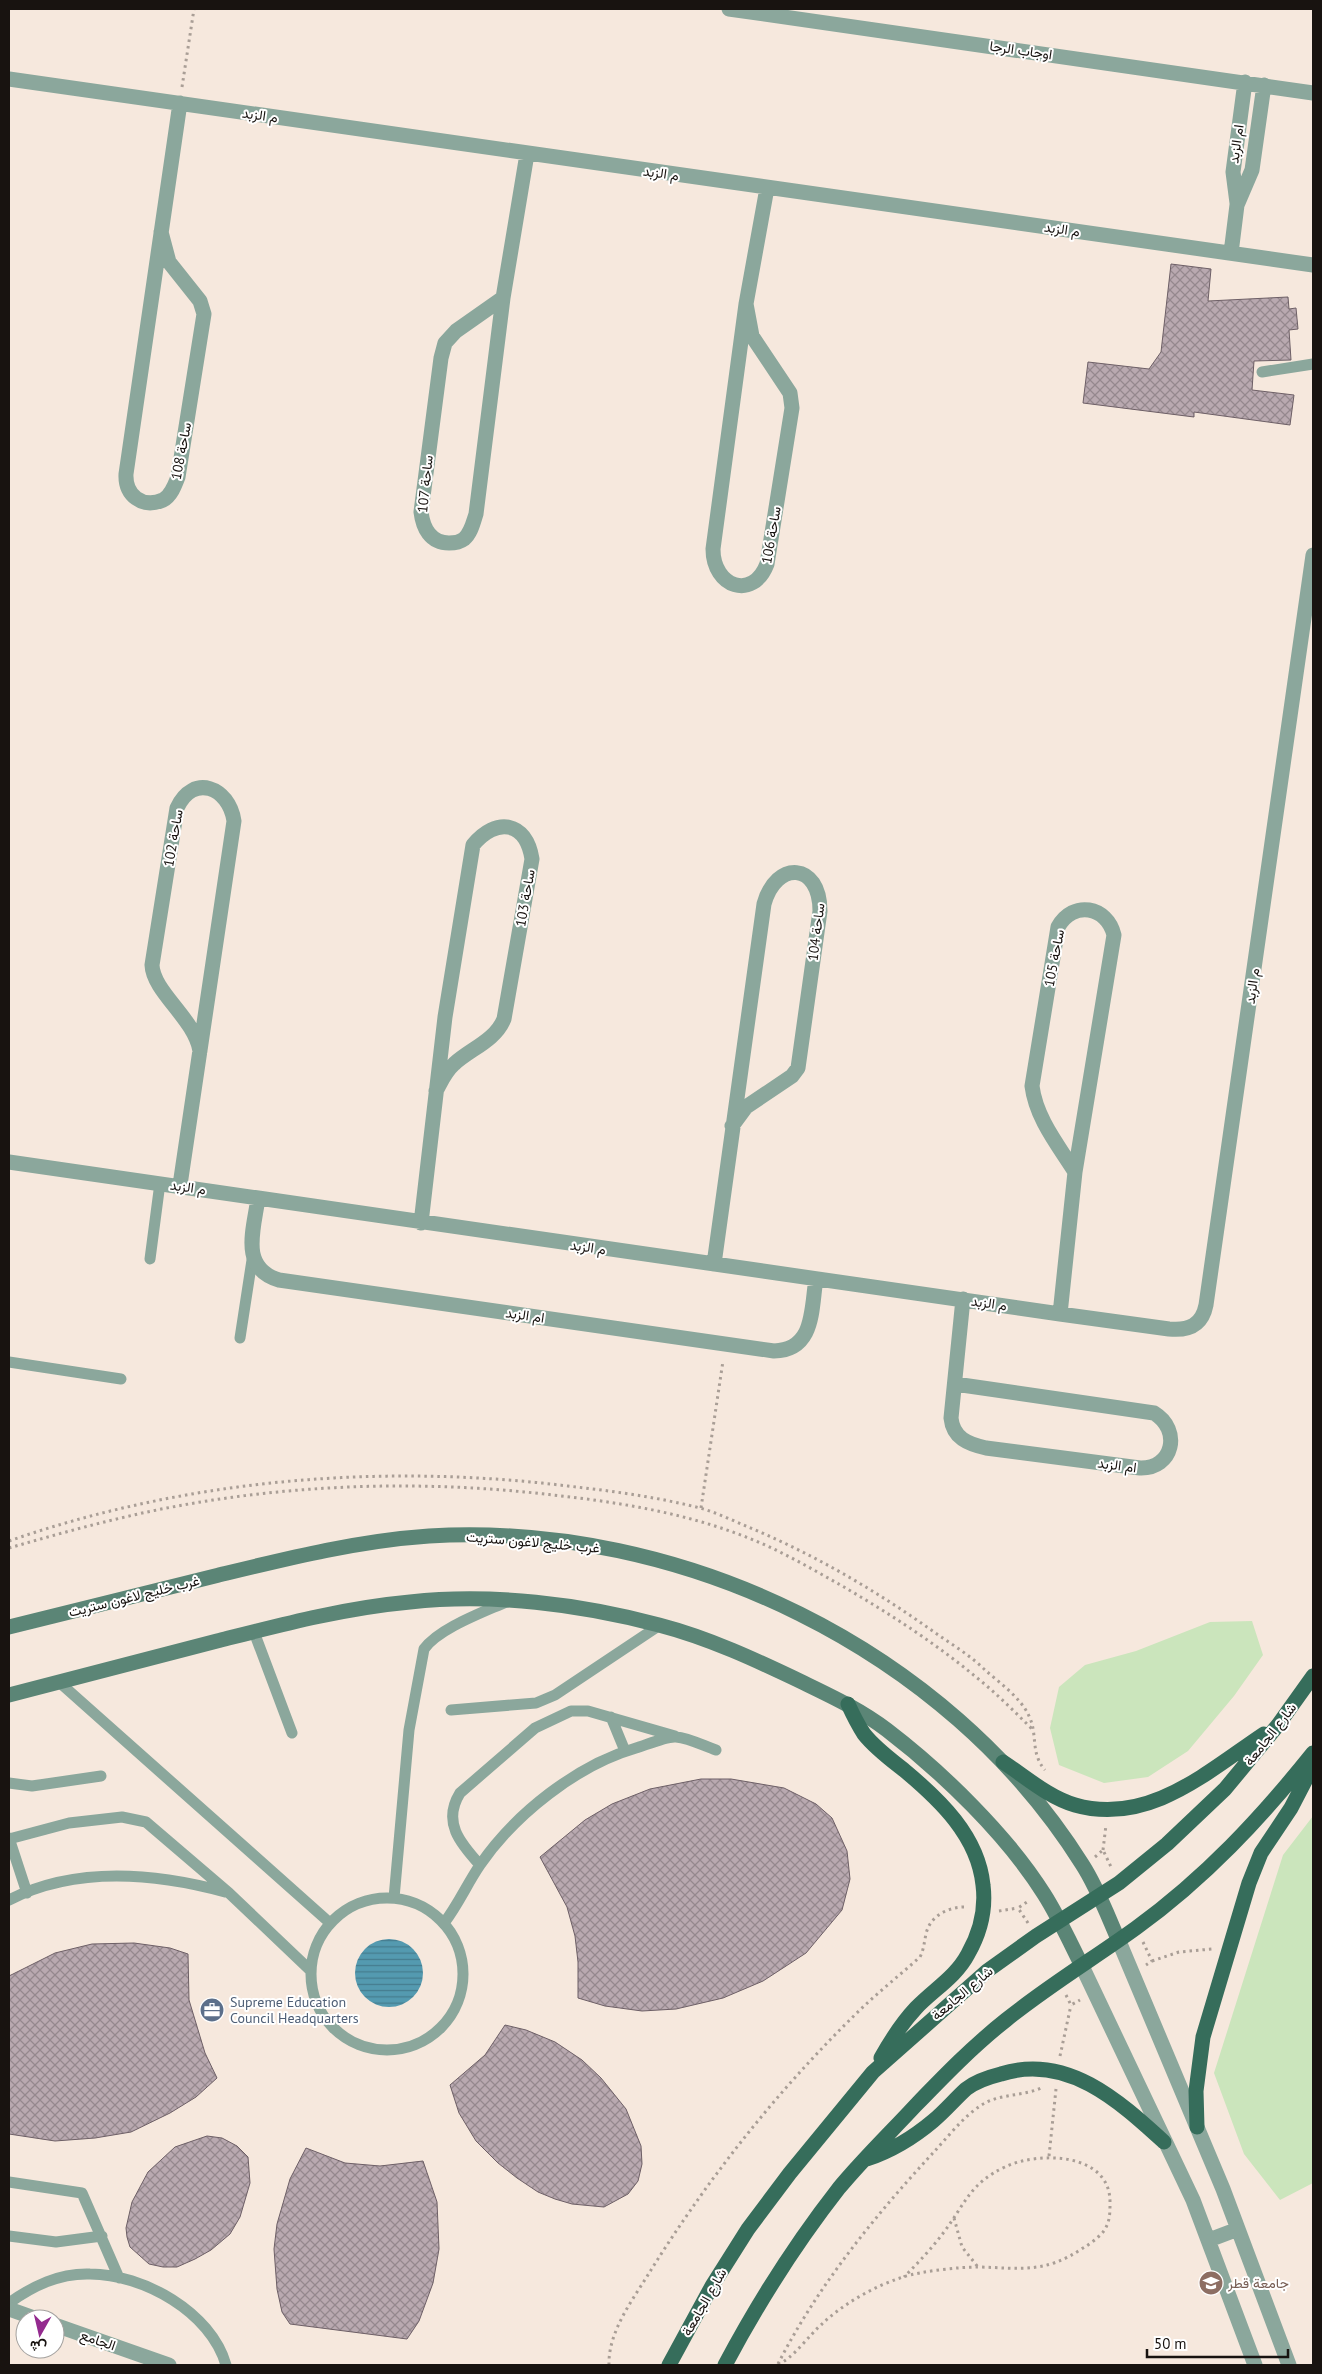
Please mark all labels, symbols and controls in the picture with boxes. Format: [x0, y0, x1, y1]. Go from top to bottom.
street label: اوجاب الرجا [988, 37, 1054, 63]
street label: م الزبد [241, 104, 279, 126]
street label: ام الزبد [1224, 123, 1248, 165]
street label: م الزبد [642, 162, 680, 184]
street label: م الزبد [1043, 218, 1081, 240]
street label: ساحة 108 [167, 421, 195, 481]
street label: ساحة 107 [413, 454, 437, 514]
street label: ساحة 106 [757, 505, 785, 565]
street label: ساحة 102 [159, 808, 187, 868]
street label: ساحة 103 [511, 868, 539, 928]
street label: ساحة 104 [804, 902, 828, 962]
street label: ساحة 105 [1040, 928, 1068, 988]
street label: م الزبد [1241, 967, 1263, 1005]
street label: م الزبد [169, 1176, 207, 1198]
street label: م الزبد [569, 1236, 607, 1258]
street label: م الزبد [970, 1292, 1008, 1314]
street label: ام الزبد [504, 1303, 546, 1327]
street label: ام الزبد [1096, 1454, 1138, 1476]
street label: غرب خليج لاغون ستريت [465, 1527, 601, 1559]
street label: غرب خليج لاغون ستريت [67, 1571, 202, 1623]
street label: شارع الجامعة [1240, 1699, 1302, 1770]
street label: شارع الجامعة [927, 1962, 998, 2026]
place label: Supreme Education Council Headquarters [230, 1993, 359, 2027]
office icon: Supreme Education Council Headquarters [199, 1997, 225, 2023]
street label: شارع الجامعة [677, 2265, 732, 2340]
school or university icon: جامعة قطر [1198, 2270, 1224, 2296]
place label: جامعة قطر [1227, 2274, 1289, 2292]
north arrow [15, 2309, 65, 2359]
street label: الجامع [77, 2326, 118, 2356]
scale bar [1147, 2326, 1288, 2358]
text: 50 m [1154, 2334, 1187, 2353]
text: ش [28, 2337, 48, 2357]

